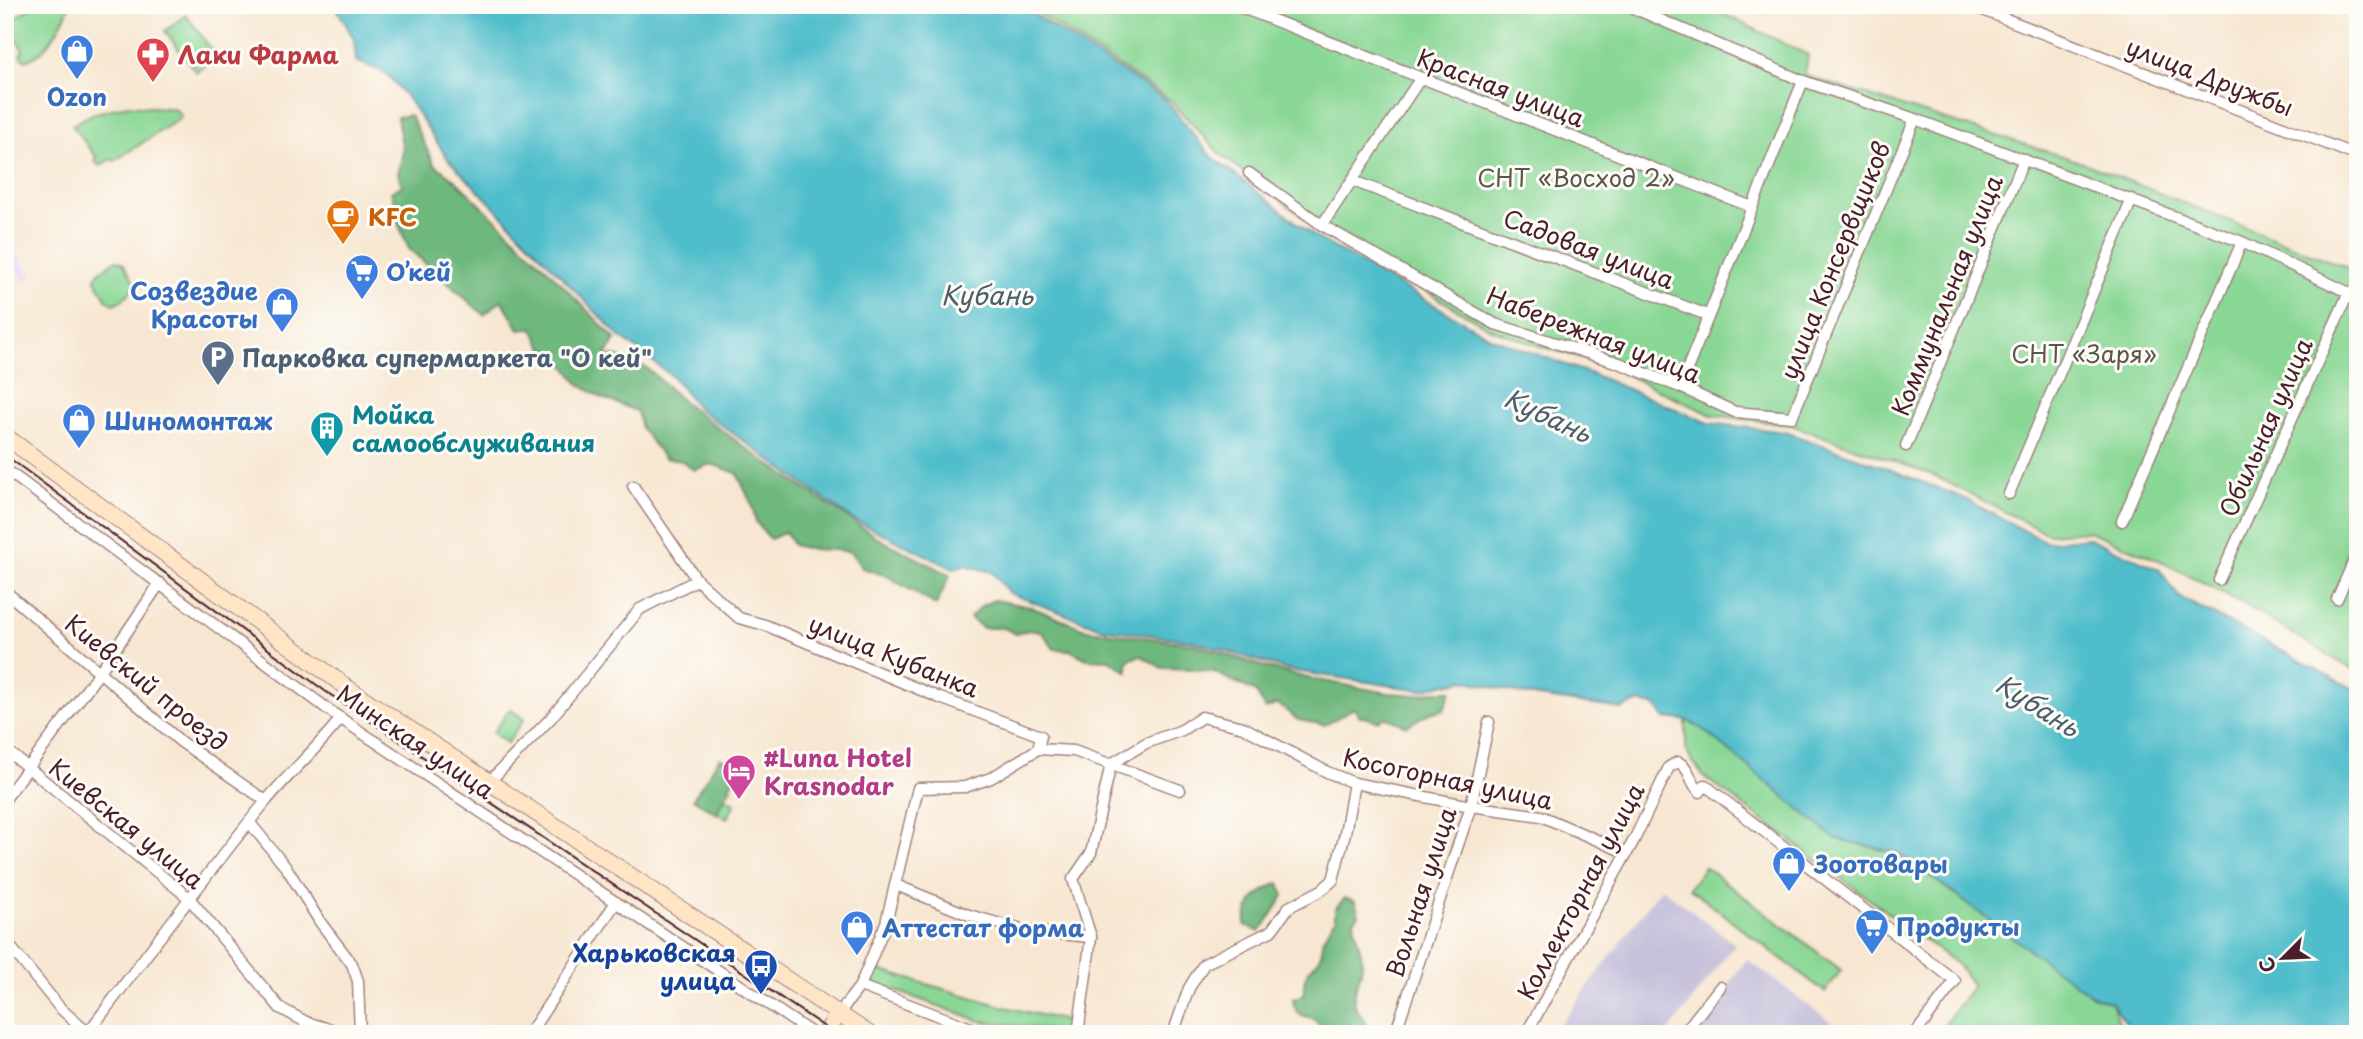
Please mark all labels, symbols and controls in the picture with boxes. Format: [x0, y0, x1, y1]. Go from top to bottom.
street label: улица Дружбы [2121, 28, 2299, 124]
shop icon: Ozon [58, 32, 96, 81]
pharmacy icon: Лаки Фарма [134, 35, 172, 84]
place label: Лаки Фарма [178, 36, 340, 72]
street label: Красная улица [1412, 39, 1590, 135]
place label: Ozon [47, 78, 107, 114]
street label: улица Консервщиков [1770, 136, 1898, 384]
park label: СНТ «Восход 2» [1477, 159, 1675, 195]
street label: Коммунальная улица [1881, 169, 2011, 421]
cafe icon: KFC [324, 197, 362, 246]
place label: KFC [368, 198, 417, 234]
street label: Садовая улица [1498, 199, 1680, 297]
supermarket icon: О’кей [343, 252, 381, 301]
place label: О’кей [386, 253, 451, 289]
place label: Созвездие Красоты [130, 272, 258, 336]
water label: Кубань [941, 275, 1035, 314]
street label: Набережная улица [1482, 277, 1706, 391]
shop icon: Созвездие Красоты [263, 285, 301, 334]
street label: Обильная улица [2209, 332, 2321, 522]
park label: СНТ «Заря» [2011, 335, 2157, 371]
parking icon: Парковка супермаркета "О кей" [199, 338, 237, 387]
place label: Парковка супермаркета "О кей" [242, 339, 652, 375]
water label: Кубань [1498, 378, 1599, 453]
place label: Мойка самообслуживания [352, 396, 595, 460]
shop icon: Шиномонтаж [60, 401, 98, 450]
place label: Шиномонтаж [104, 402, 272, 438]
building icon: Мойка самообслуживания [308, 409, 346, 458]
street label: улица Кубанка [803, 604, 985, 706]
street label: Киевский проезд [58, 605, 236, 759]
water label: Кубань [1989, 664, 2089, 747]
street label: Минская улица [330, 675, 502, 807]
street label: Косогорная улица [1340, 738, 1556, 818]
place label: #Luna Hotel Krasnodar [764, 739, 911, 803]
street label: Киевская улица [42, 749, 212, 897]
hotel icon: #Luna Hotel Krasnodar [720, 752, 758, 801]
street label: Коллекторная улица [1508, 776, 1652, 1006]
street label: Вольная улица [1376, 802, 1464, 982]
shop icon: Зоотовары [1770, 844, 1808, 893]
place label: Зоотовары [1813, 845, 1948, 881]
supermarket icon: Продукты [1853, 907, 1891, 956]
shop icon: Аттестат форма [838, 908, 876, 957]
place label: Продукты [1896, 908, 2020, 944]
place label: Аттестат форма [882, 909, 1085, 945]
north arrow [2248, 923, 2318, 993]
place label: Харьковская улица [573, 934, 736, 998]
bus stop icon: Харьковская улица [742, 947, 780, 996]
text: С [2251, 953, 2282, 978]

